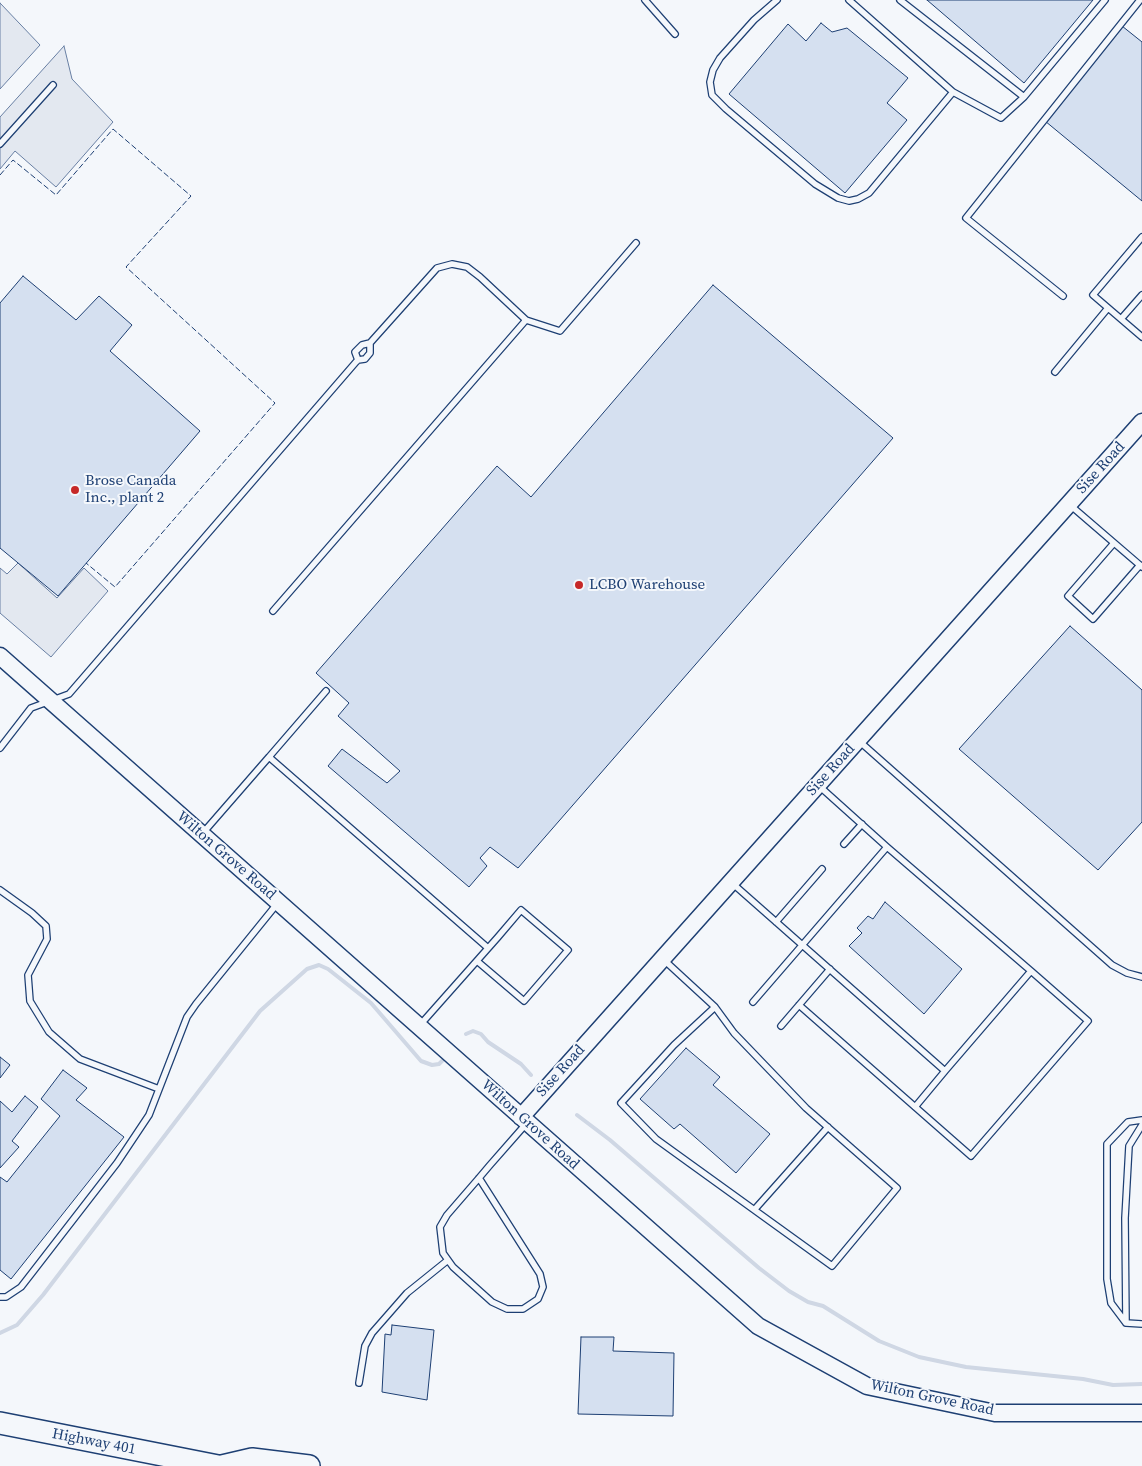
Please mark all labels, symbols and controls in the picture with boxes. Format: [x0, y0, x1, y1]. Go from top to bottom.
street label: Sise Road [1073, 438, 1129, 498]
place label: Brose Canada Inc., plant 2 [85, 472, 176, 507]
marker: Brose Canada Inc., plant 2 [69, 484, 81, 496]
place label: LCBO Warehouse [589, 576, 705, 594]
marker: LCBO Warehouse [573, 579, 585, 591]
street label: Sise Road [803, 740, 859, 800]
street label: Wilton Grove Road [173, 808, 279, 904]
street label: Sise Road [533, 1041, 589, 1101]
street label: Wilton Grove Road [477, 1076, 583, 1174]
street label: Wilton Grove Road [869, 1376, 995, 1420]
street label: Highway 401 [51, 1425, 137, 1459]

